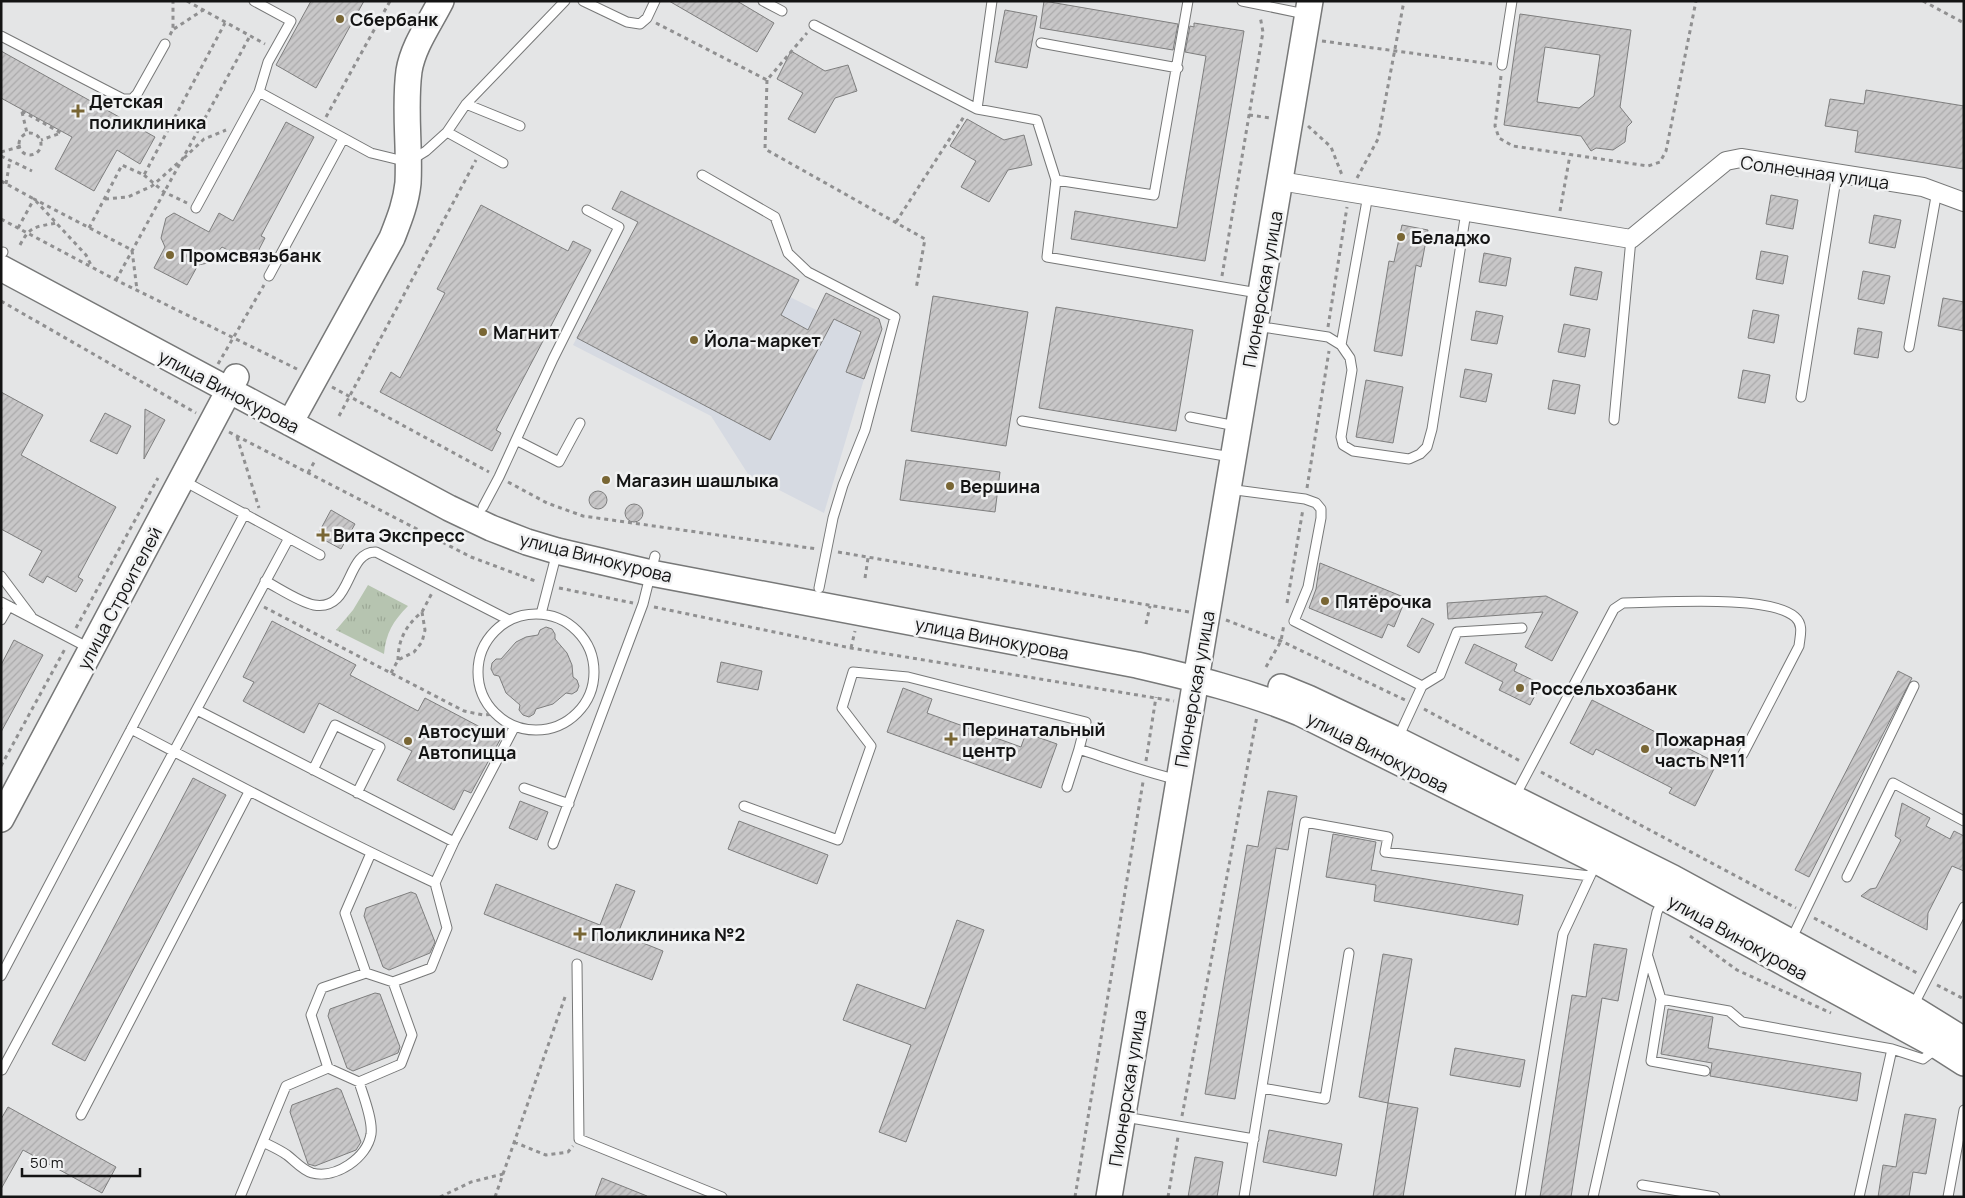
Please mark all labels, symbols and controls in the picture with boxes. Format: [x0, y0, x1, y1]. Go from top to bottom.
place label: Сбербанк [350, 7, 439, 31]
marker: Сбербанк [334, 13, 346, 25]
place label: Детская поликлиника [89, 89, 206, 134]
marker: Детская поликлиника [71, 104, 85, 118]
street label: Солнечная улица [1739, 150, 1891, 194]
street label: Пионерская улица [1236, 209, 1288, 369]
place label: Беладжо [1411, 225, 1491, 249]
marker: Беладжо [1395, 231, 1407, 243]
place label: Промсвязьбанк [180, 243, 322, 267]
marker: Промсвязьбанк [164, 249, 176, 261]
place label: Магнит [493, 320, 560, 344]
marker: Магнит [477, 326, 489, 338]
place label: Йола-маркет [704, 328, 821, 352]
marker: Йола-маркет [688, 334, 700, 346]
street label: улица Винокурова [154, 344, 304, 438]
place label: Магазин шашлыка [616, 468, 779, 492]
marker: Магазин шашлыка [600, 474, 612, 486]
place label: Вершина [960, 474, 1040, 498]
marker: Вершина [944, 480, 956, 492]
street label: улица Строителей [71, 522, 167, 674]
place label: Вита Экспресс [333, 523, 465, 547]
street label: улица Винокурова [517, 526, 675, 588]
marker: Вита Экспресс [317, 529, 329, 541]
place label: Пятёрочка [1335, 589, 1432, 613]
marker: Пятёрочка [1319, 595, 1331, 607]
street label: Пионерская улица [1168, 609, 1220, 769]
street label: улица Винокурова [913, 611, 1071, 665]
place label: Россельхозбанк [1530, 676, 1678, 700]
marker: Россельхозбанк [1514, 682, 1526, 694]
street label: улица Винокурова [1303, 706, 1453, 798]
place label: Перинатальный центр [962, 717, 1105, 762]
place label: Автосуши Автопицца [418, 719, 516, 764]
place label: Пожарная часть №11 [1655, 727, 1746, 772]
marker: Перинатальный центр [944, 732, 958, 746]
marker: Автосуши Автопицца [402, 735, 414, 747]
marker: Пожарная часть №11 [1639, 743, 1651, 755]
street label: улица Винокурова [1664, 889, 1812, 985]
place label: Поликлиника №2 [591, 922, 745, 946]
marker: Поликлиника №2 [573, 927, 587, 941]
street label: Пионерская улица [1103, 1008, 1151, 1168]
scale bar [22, 1146, 140, 1178]
text: 50 m [30, 1152, 64, 1173]

